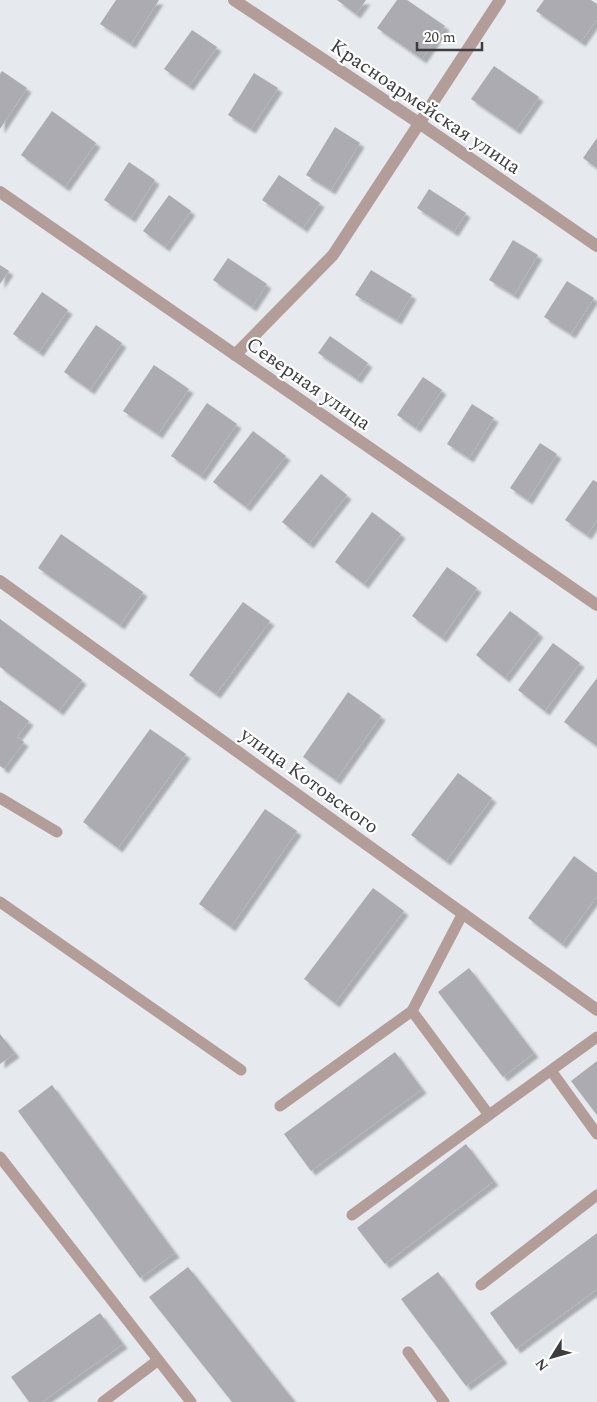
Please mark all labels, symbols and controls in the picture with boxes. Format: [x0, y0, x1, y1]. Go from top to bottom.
scale bar [417, 20, 482, 52]
text: 20 m [424, 26, 456, 49]
street label: Красноармейская улица [324, 32, 527, 182]
street label: Северная улица [240, 330, 377, 438]
street label: улица Котовского [233, 719, 385, 842]
north arrow [527, 1332, 577, 1382]
text: N [530, 1354, 554, 1375]

